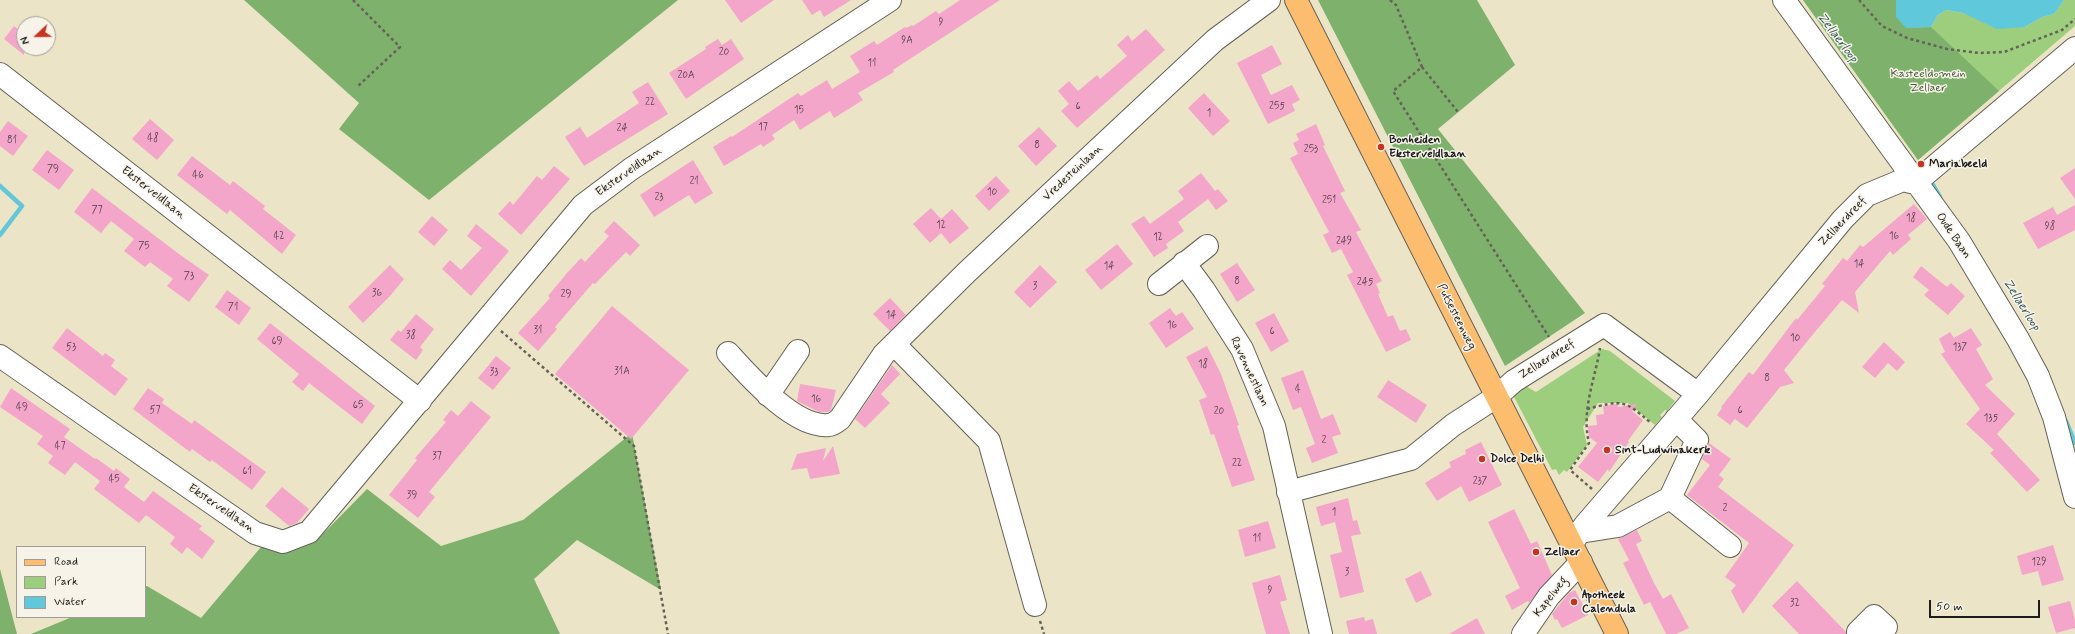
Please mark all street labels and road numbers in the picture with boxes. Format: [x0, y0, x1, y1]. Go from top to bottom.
street label: Vredesteinlaan [1040, 142, 1106, 204]
street label: Eksterveldlaan [593, 144, 665, 200]
street label: Eksterveldlaan [118, 164, 188, 222]
street label: Zellaerdreef [1816, 194, 1870, 250]
street label: Oude Baan [1932, 210, 1974, 262]
street label: Putsesteenweg [1433, 282, 1479, 352]
street label: Ravennestlaan [1227, 335, 1271, 409]
street label: Zellaerdreef [1516, 337, 1578, 383]
street label: Eksterveldlaan [185, 481, 257, 537]
street label: Kapelweg [1531, 574, 1571, 620]

